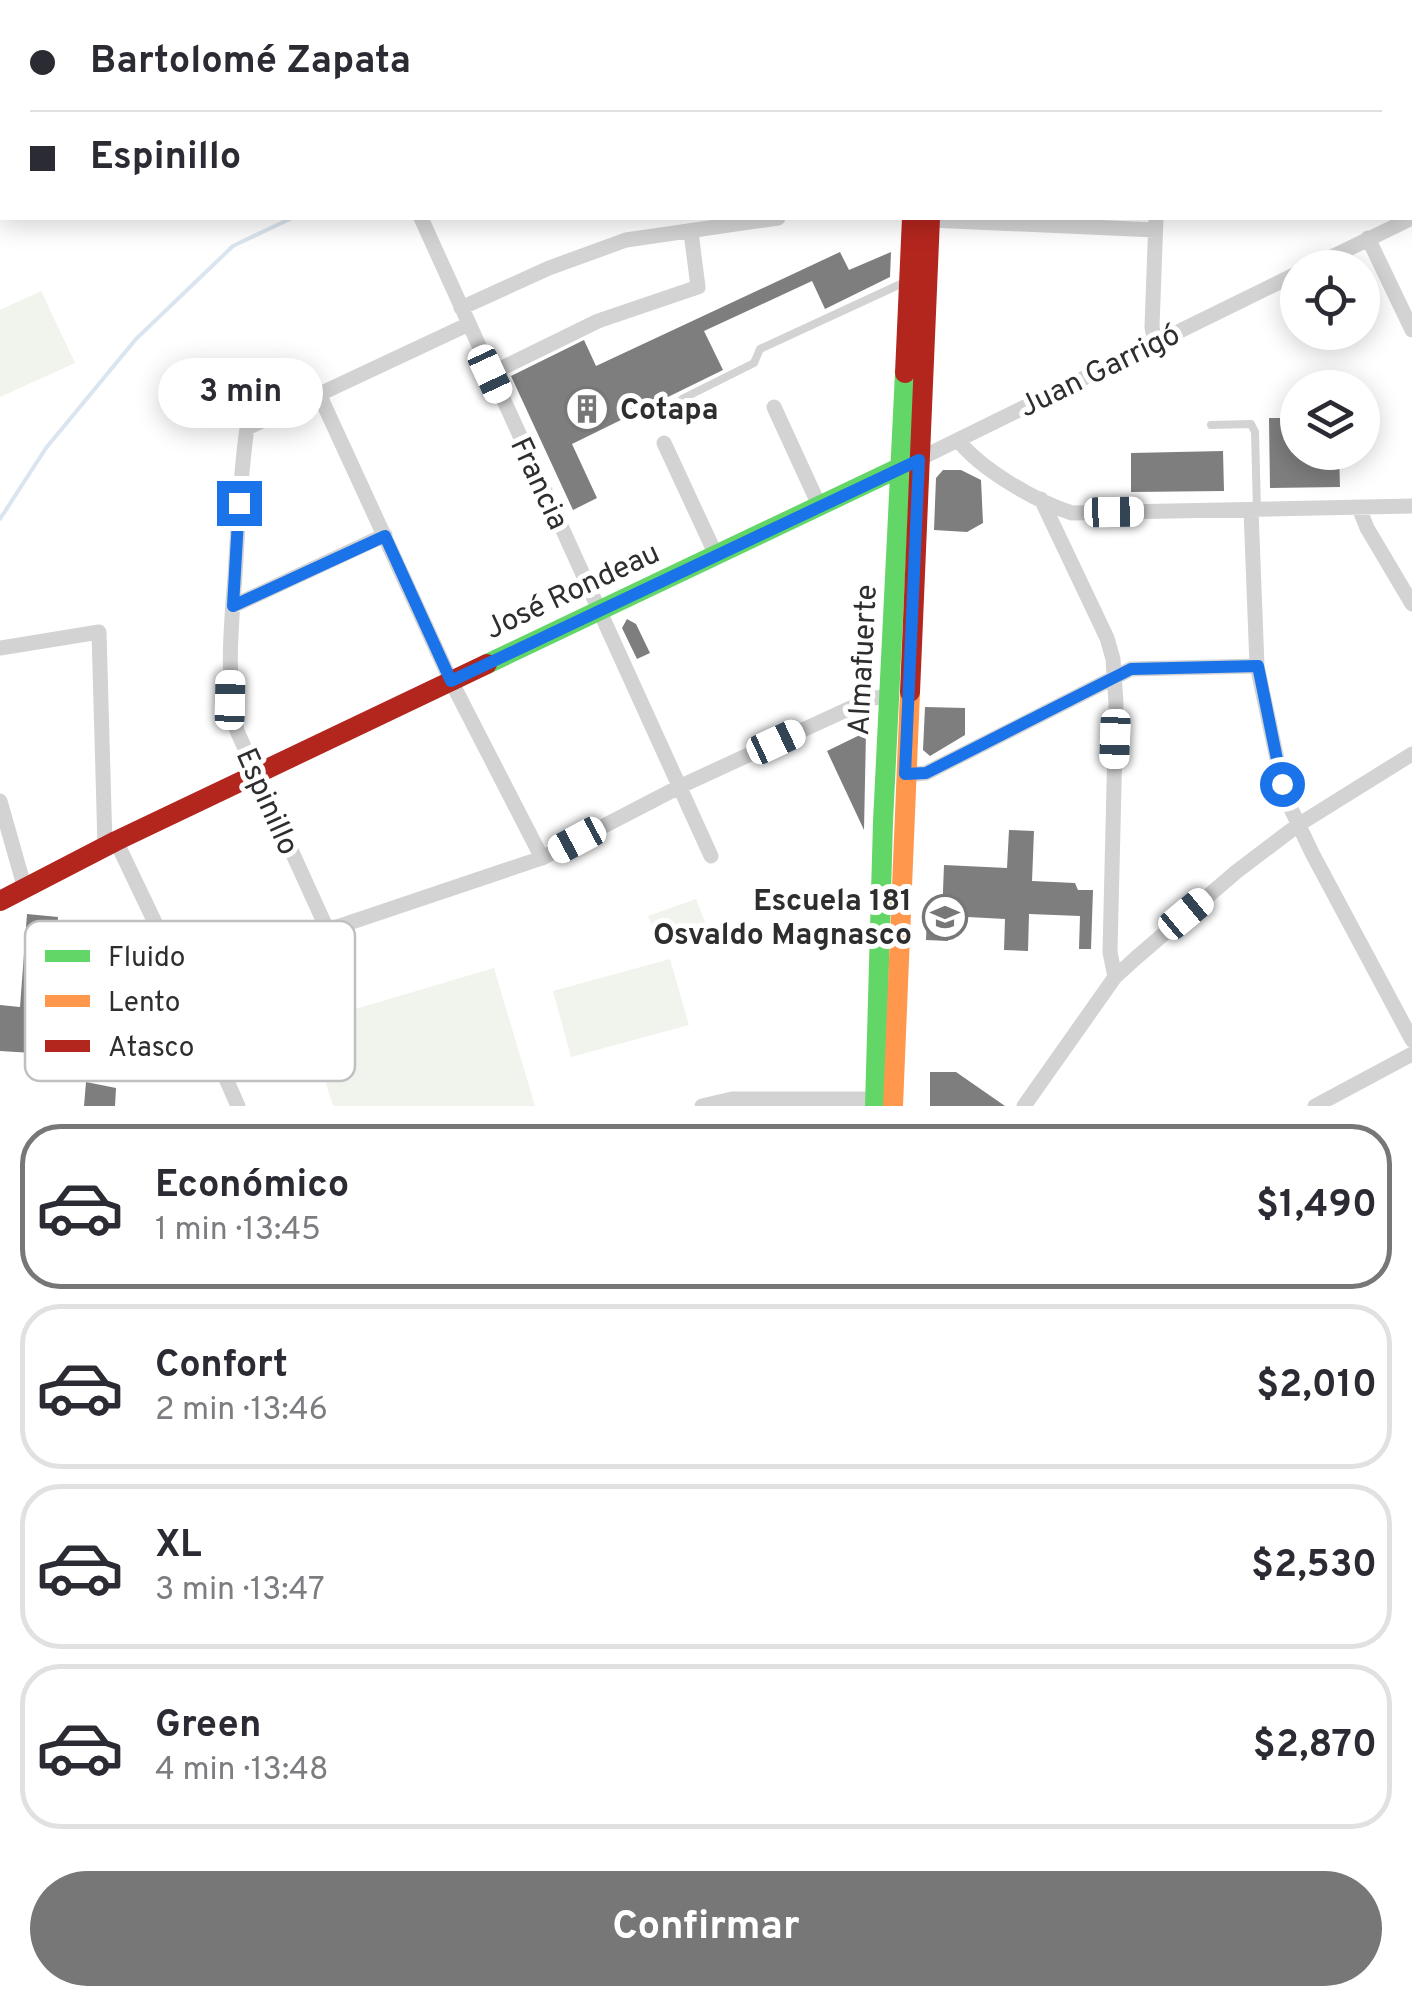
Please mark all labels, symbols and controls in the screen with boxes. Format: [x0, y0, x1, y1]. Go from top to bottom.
text: Bartolomé Zapata [90, 38, 411, 87]
text: Espinillo [90, 134, 241, 183]
map controls [1280, 250, 1380, 470]
button: locate [1280, 250, 1380, 350]
street label: Juan Garrigó [1014, 317, 1187, 427]
car [464, 340, 516, 408]
callout: 3 min [156, 358, 322, 428]
button: layers [1280, 370, 1380, 470]
text: 3 min [199, 373, 282, 413]
building icon: Cotapa [564, 386, 610, 432]
place label: Cotapa [620, 393, 718, 430]
street label: Francia [500, 432, 575, 536]
route end [217, 481, 262, 526]
car [1084, 496, 1144, 528]
street label: José Rondeau [480, 536, 666, 649]
street label: Almafuerte [842, 584, 887, 737]
car [214, 670, 246, 730]
car [1099, 708, 1131, 770]
car [742, 716, 810, 768]
street label: Espinillo [226, 743, 306, 861]
route start [1260, 762, 1305, 807]
car [543, 813, 611, 867]
car [1153, 883, 1219, 945]
place label: Escuela 181 Osvaldo Magnasco [653, 884, 912, 955]
school or university icon: Escuela 181 Osvaldo Magnasco [922, 894, 968, 940]
legend [25, 921, 355, 1081]
text: Fluido [108, 941, 185, 977]
text: Lento [108, 986, 180, 1022]
text: Atasco [108, 1031, 194, 1067]
icon: car [35, 1162, 125, 1252]
text: Económico [155, 1162, 349, 1211]
text: $1,490 [1256, 1182, 1377, 1231]
text: 1 min · 13:45 [155, 1211, 321, 1251]
icon: car [35, 1342, 125, 1432]
text: Confort [155, 1342, 288, 1391]
text: $2,010 [1256, 1362, 1377, 1411]
text: 2 min · 13:46 [155, 1391, 328, 1431]
icon: car [35, 1522, 125, 1612]
text: XL [155, 1522, 202, 1571]
text: $2,530 [1251, 1542, 1377, 1591]
text: 3 min · 13:47 [155, 1571, 325, 1611]
icon: car [35, 1702, 125, 1792]
text: Green [155, 1702, 261, 1751]
text: $2,870 [1253, 1722, 1377, 1771]
text: 4 min · 13:48 [155, 1751, 329, 1791]
button: Confirmar [30, 1871, 1382, 1986]

